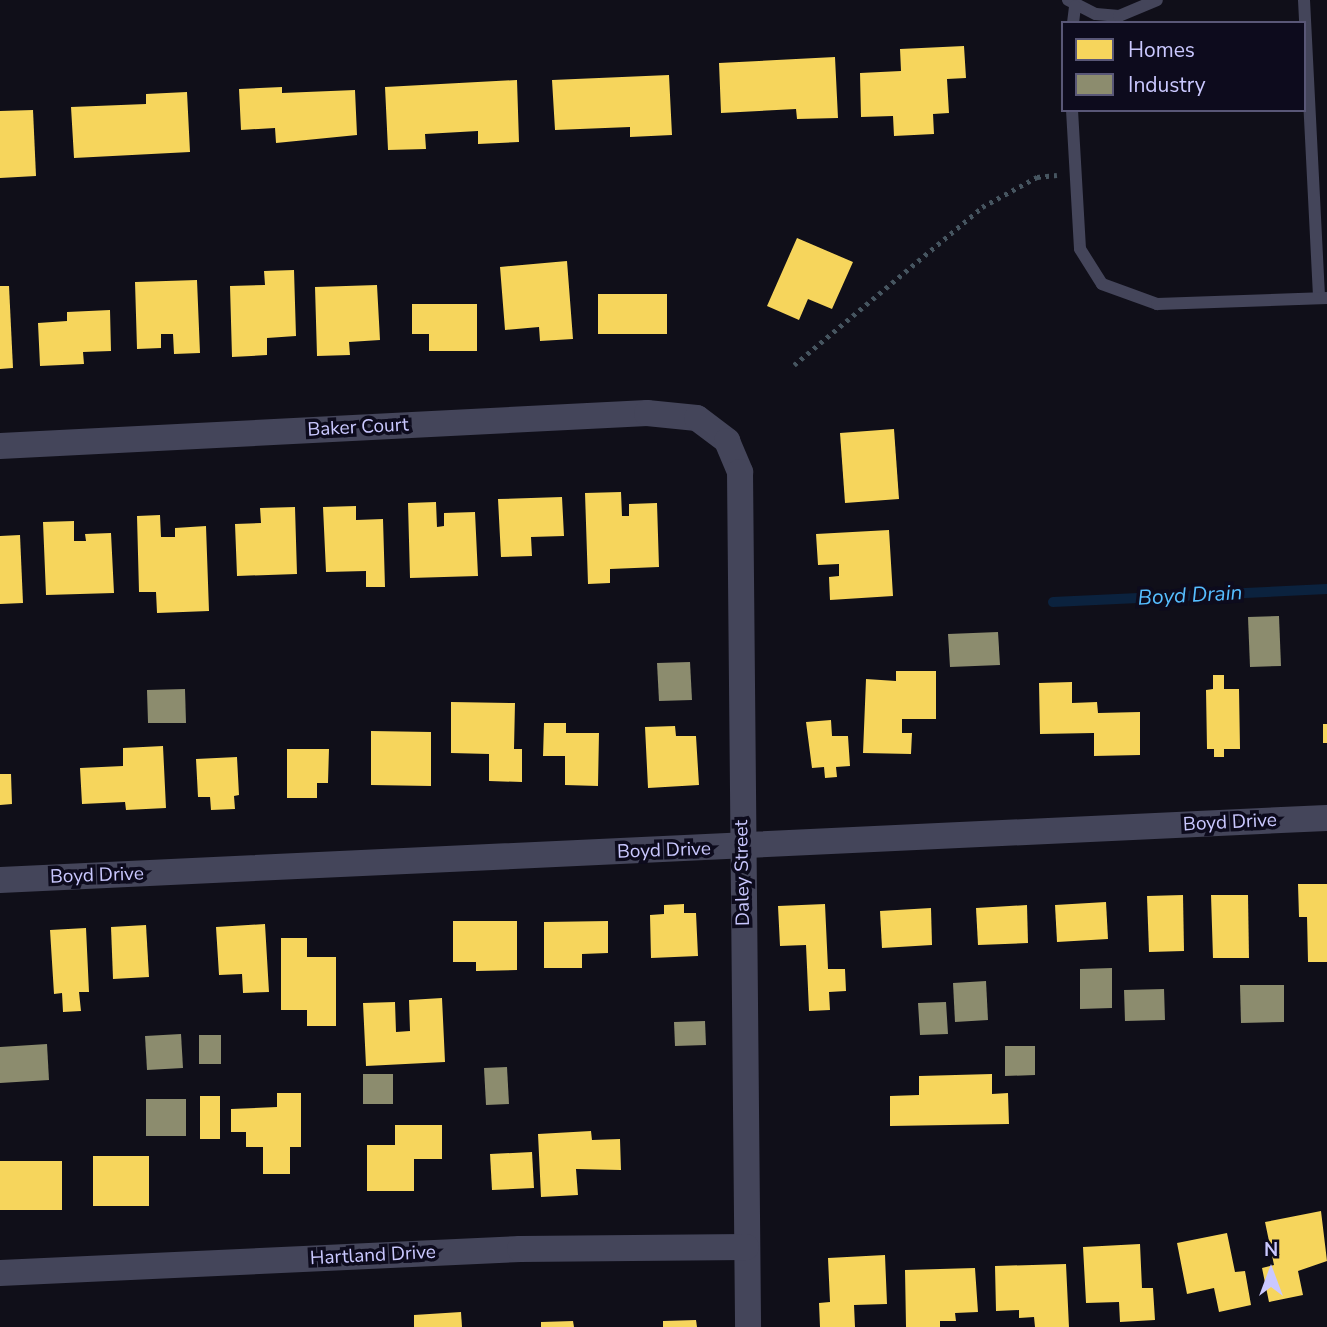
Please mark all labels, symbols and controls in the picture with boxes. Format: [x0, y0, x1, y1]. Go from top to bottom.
legend [1061, 21, 1306, 112]
text: Homes [1128, 36, 1195, 64]
text: Industry [1128, 71, 1206, 99]
street label: Baker Court [307, 414, 409, 442]
water label: Boyd Drain [1137, 580, 1243, 610]
street label: Boyd Drive [1183, 809, 1277, 837]
street label: Daley Street [731, 820, 755, 926]
street label: Boyd Drive [617, 838, 711, 864]
street label: Boyd Drive [50, 863, 144, 889]
north arrow [1236, 1236, 1306, 1306]
text: N [1264, 1237, 1278, 1263]
street label: Hartland Drive [309, 1241, 437, 1271]

